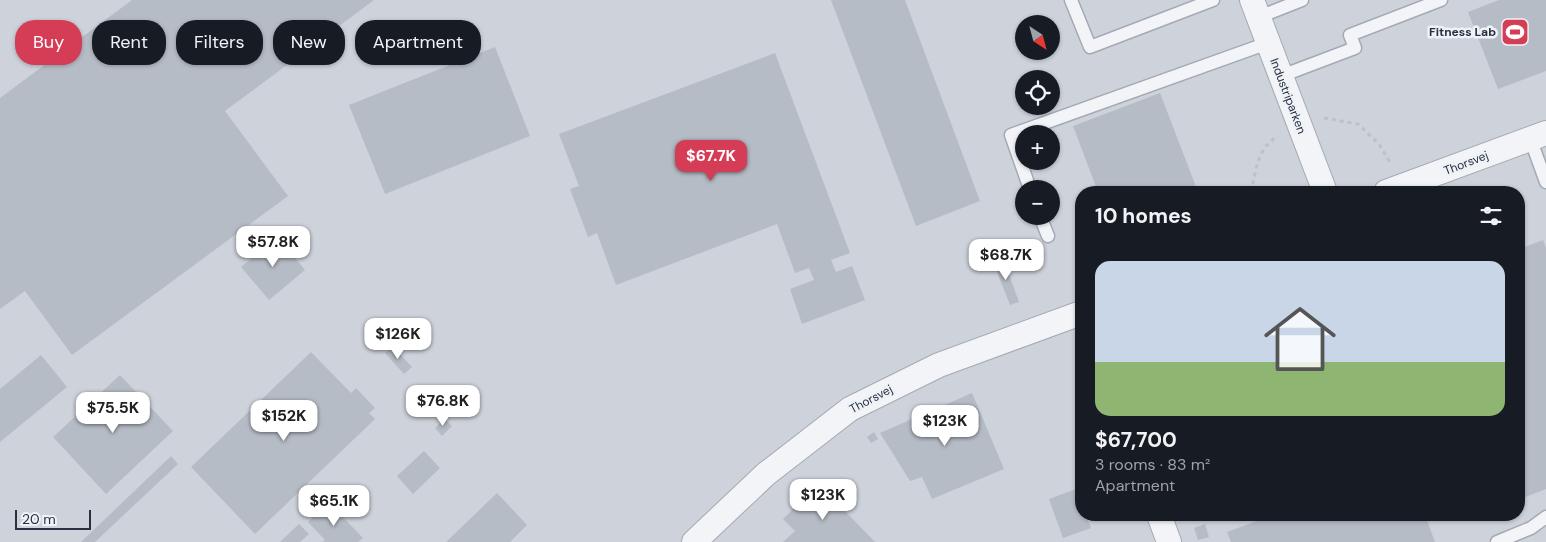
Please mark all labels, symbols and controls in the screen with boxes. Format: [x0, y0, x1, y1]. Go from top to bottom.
north arrow [1015, 15, 1060, 60]
map controls [1015, 15, 1060, 225]
sports icon: Fitness Lab [1500, 17, 1530, 47]
chip: Buy [15, 20, 82, 65]
chip: Rent [92, 20, 166, 65]
chip: Filters [176, 20, 263, 65]
chip: New [273, 20, 345, 65]
chip: Apartment [355, 20, 481, 65]
place label: Fitness Lab [1429, 24, 1496, 40]
street label: Industriparken [1266, 56, 1310, 136]
button: locate [1015, 70, 1060, 115]
button: + [1015, 125, 1060, 170]
pin: $67.7K [670, 140, 752, 182]
text: $67.7K [686, 145, 736, 166]
street label: Thorsvej [1441, 147, 1491, 179]
button: − [1015, 180, 1060, 225]
text: 10 homes [1095, 202, 1192, 230]
icon: filters [1477, 202, 1505, 230]
pin: $57.8K [232, 226, 314, 268]
text: $57.8K [247, 231, 299, 252]
pin: $68.7K [965, 238, 1047, 281]
text: $68.7K [980, 244, 1032, 265]
icon: home [1255, 294, 1345, 384]
pin: $126K [363, 318, 433, 360]
text: $126K [375, 323, 421, 344]
street label: Thorsvej [847, 381, 895, 417]
pin: $76.8K [402, 384, 484, 427]
text: $76.8K [417, 390, 469, 411]
pin: $75.5K [72, 392, 154, 434]
text: $75.5K [87, 397, 139, 418]
pin: $152K [249, 400, 319, 442]
pin: $123K [910, 404, 980, 447]
text: $152K [261, 405, 307, 426]
text: $123K [923, 410, 967, 431]
text: $67,700 [1095, 426, 1177, 454]
text: 3 rooms · 83 m² [1095, 454, 1210, 475]
text: Apartment [1095, 475, 1175, 496]
pin: $123K [788, 478, 858, 521]
pin: $65.1K [293, 484, 375, 527]
text: $123K [801, 484, 845, 505]
text: $65.1K [309, 490, 359, 511]
scale bar [15, 507, 91, 530]
text: 20 m [22, 510, 56, 528]

